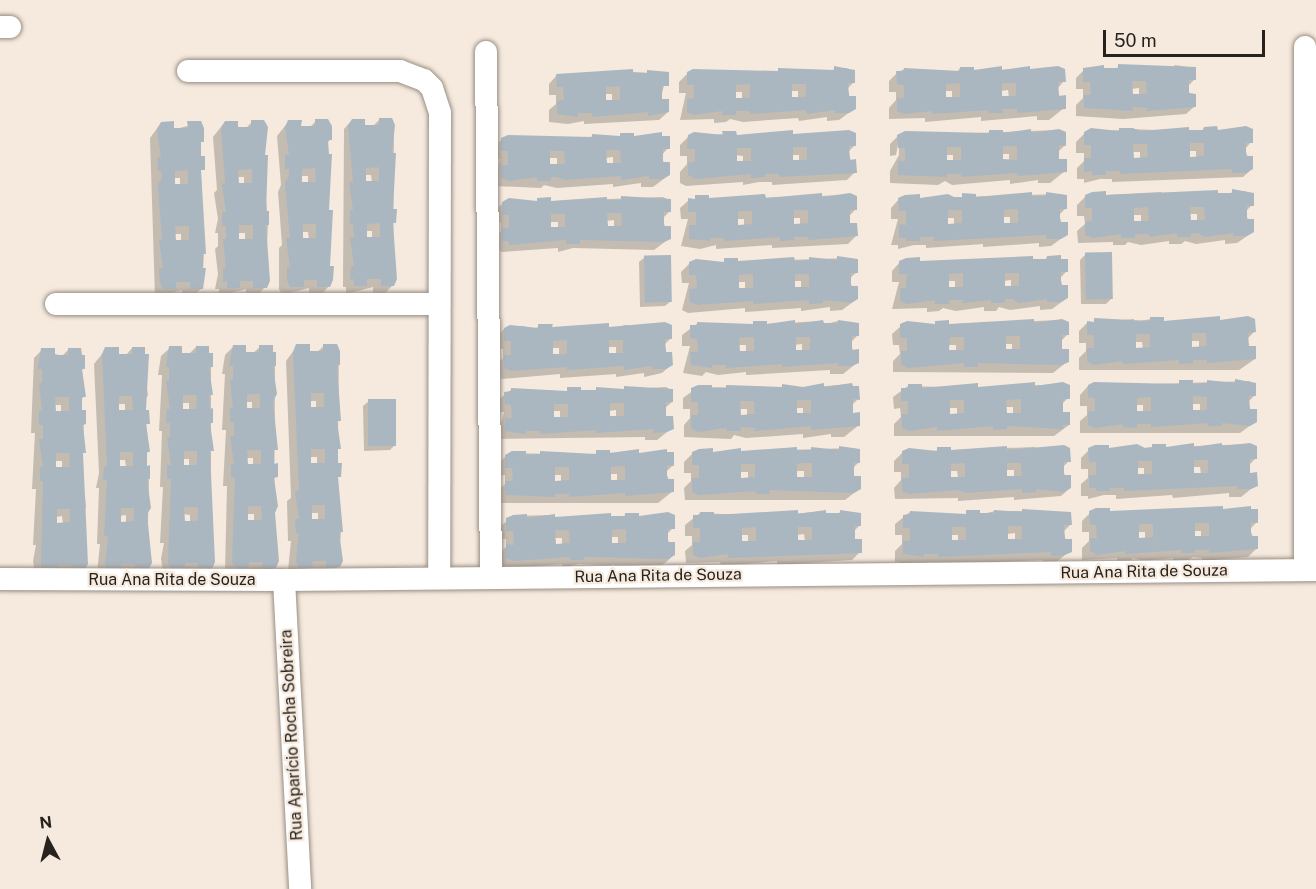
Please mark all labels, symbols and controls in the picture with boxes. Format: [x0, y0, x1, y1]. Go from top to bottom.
scale bar [1106, 18, 1268, 56]
text: 50 m [1114, 30, 1157, 51]
street label: Rua Ana Rita de Souza [1060, 561, 1228, 583]
street label: Rua Ana Rita de Souza [574, 565, 742, 587]
street label: Rua Ana Rita de Souza [88, 570, 256, 590]
street label: Rua Aparício Rocha Sobreira [277, 629, 307, 841]
north arrow [18, 811, 78, 871]
text: N [38, 812, 53, 833]

